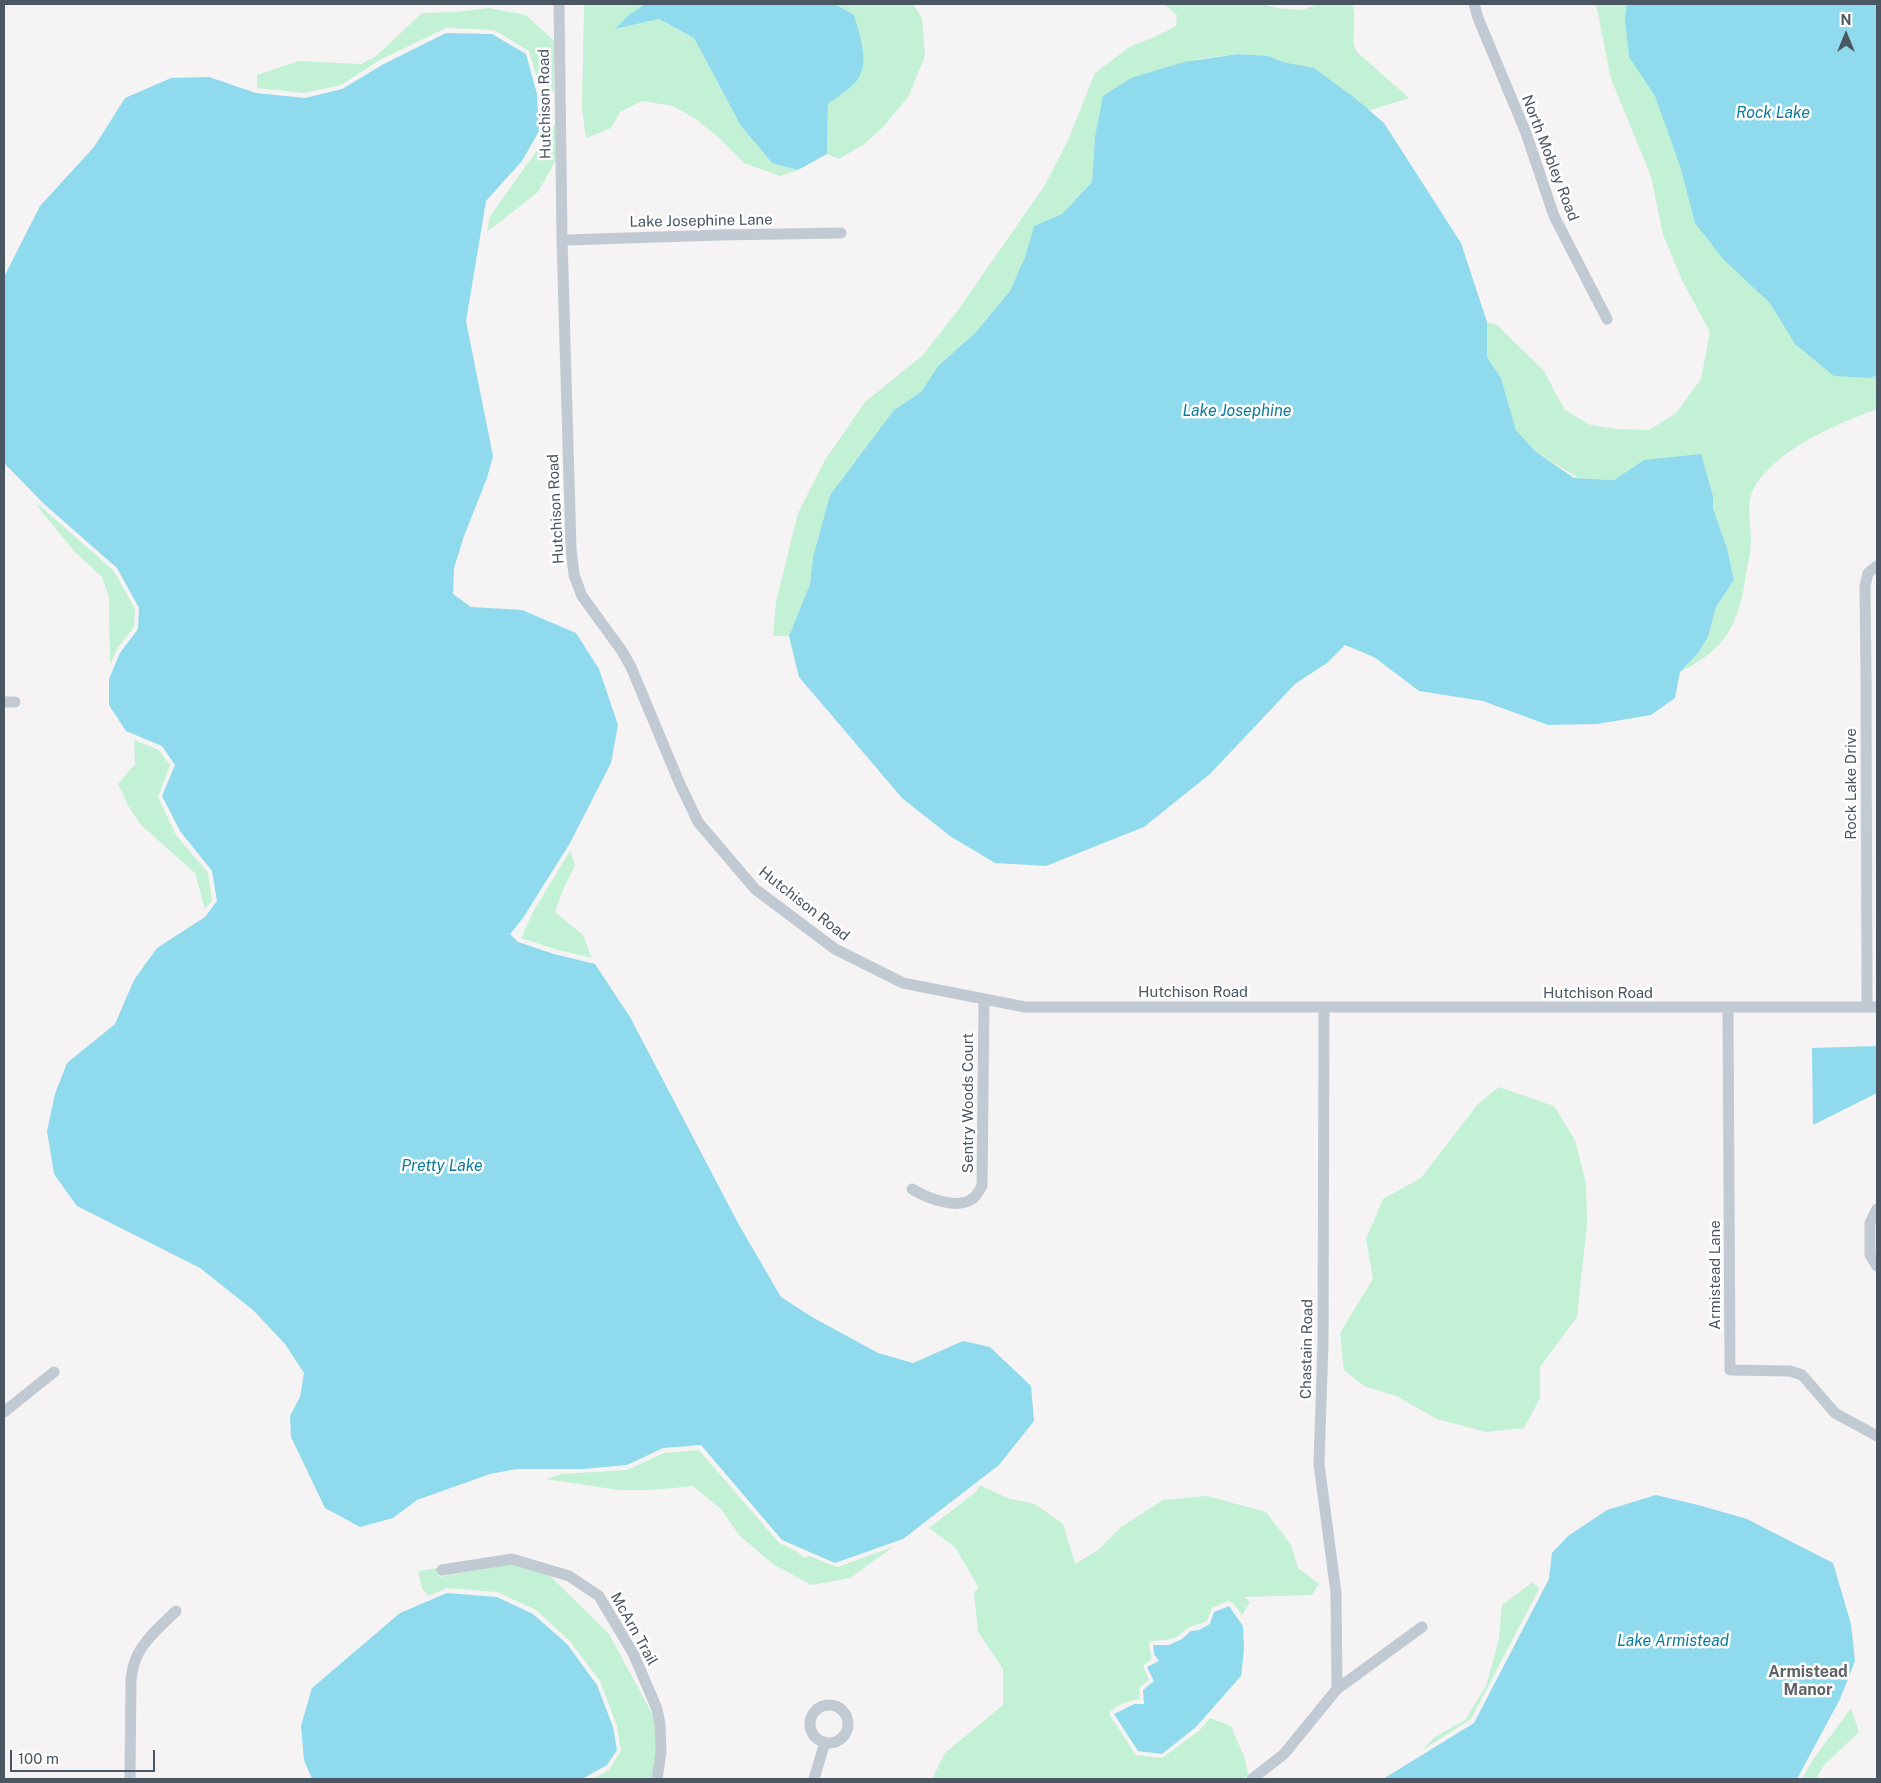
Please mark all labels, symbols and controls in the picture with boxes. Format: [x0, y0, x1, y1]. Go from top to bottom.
north arrow [1821, 10, 1871, 60]
text: N [1841, 12, 1851, 28]
street label: Hutchison Road [535, 49, 555, 159]
street label: North Mobley Road [1518, 92, 1582, 224]
water label: Rock Lake [1736, 103, 1810, 123]
street label: Lake Josephine Lane [629, 211, 773, 231]
water label: Lake Josephine [1182, 401, 1292, 421]
street label: Hutchison Road [544, 454, 568, 564]
street label: Rock Lake Drive [1842, 728, 1860, 840]
street label: Hutchison Road [755, 863, 853, 945]
street label: Hutchison Road [1138, 983, 1248, 1001]
street label: Hutchison Road [1543, 984, 1653, 1002]
street label: Sentry Woods Court [959, 1033, 977, 1173]
water label: Pretty Lake [401, 1156, 483, 1176]
street label: Armistead Lane [1706, 1220, 1724, 1330]
street label: Chastain Road [1297, 1299, 1317, 1399]
street label: McArn Trail [607, 1589, 661, 1669]
water label: Lake Armistead [1617, 1631, 1729, 1651]
district label: Armistead Manor [1768, 1662, 1848, 1700]
scale bar [12, 1740, 158, 1772]
text: 100 m [18, 1750, 59, 1767]

